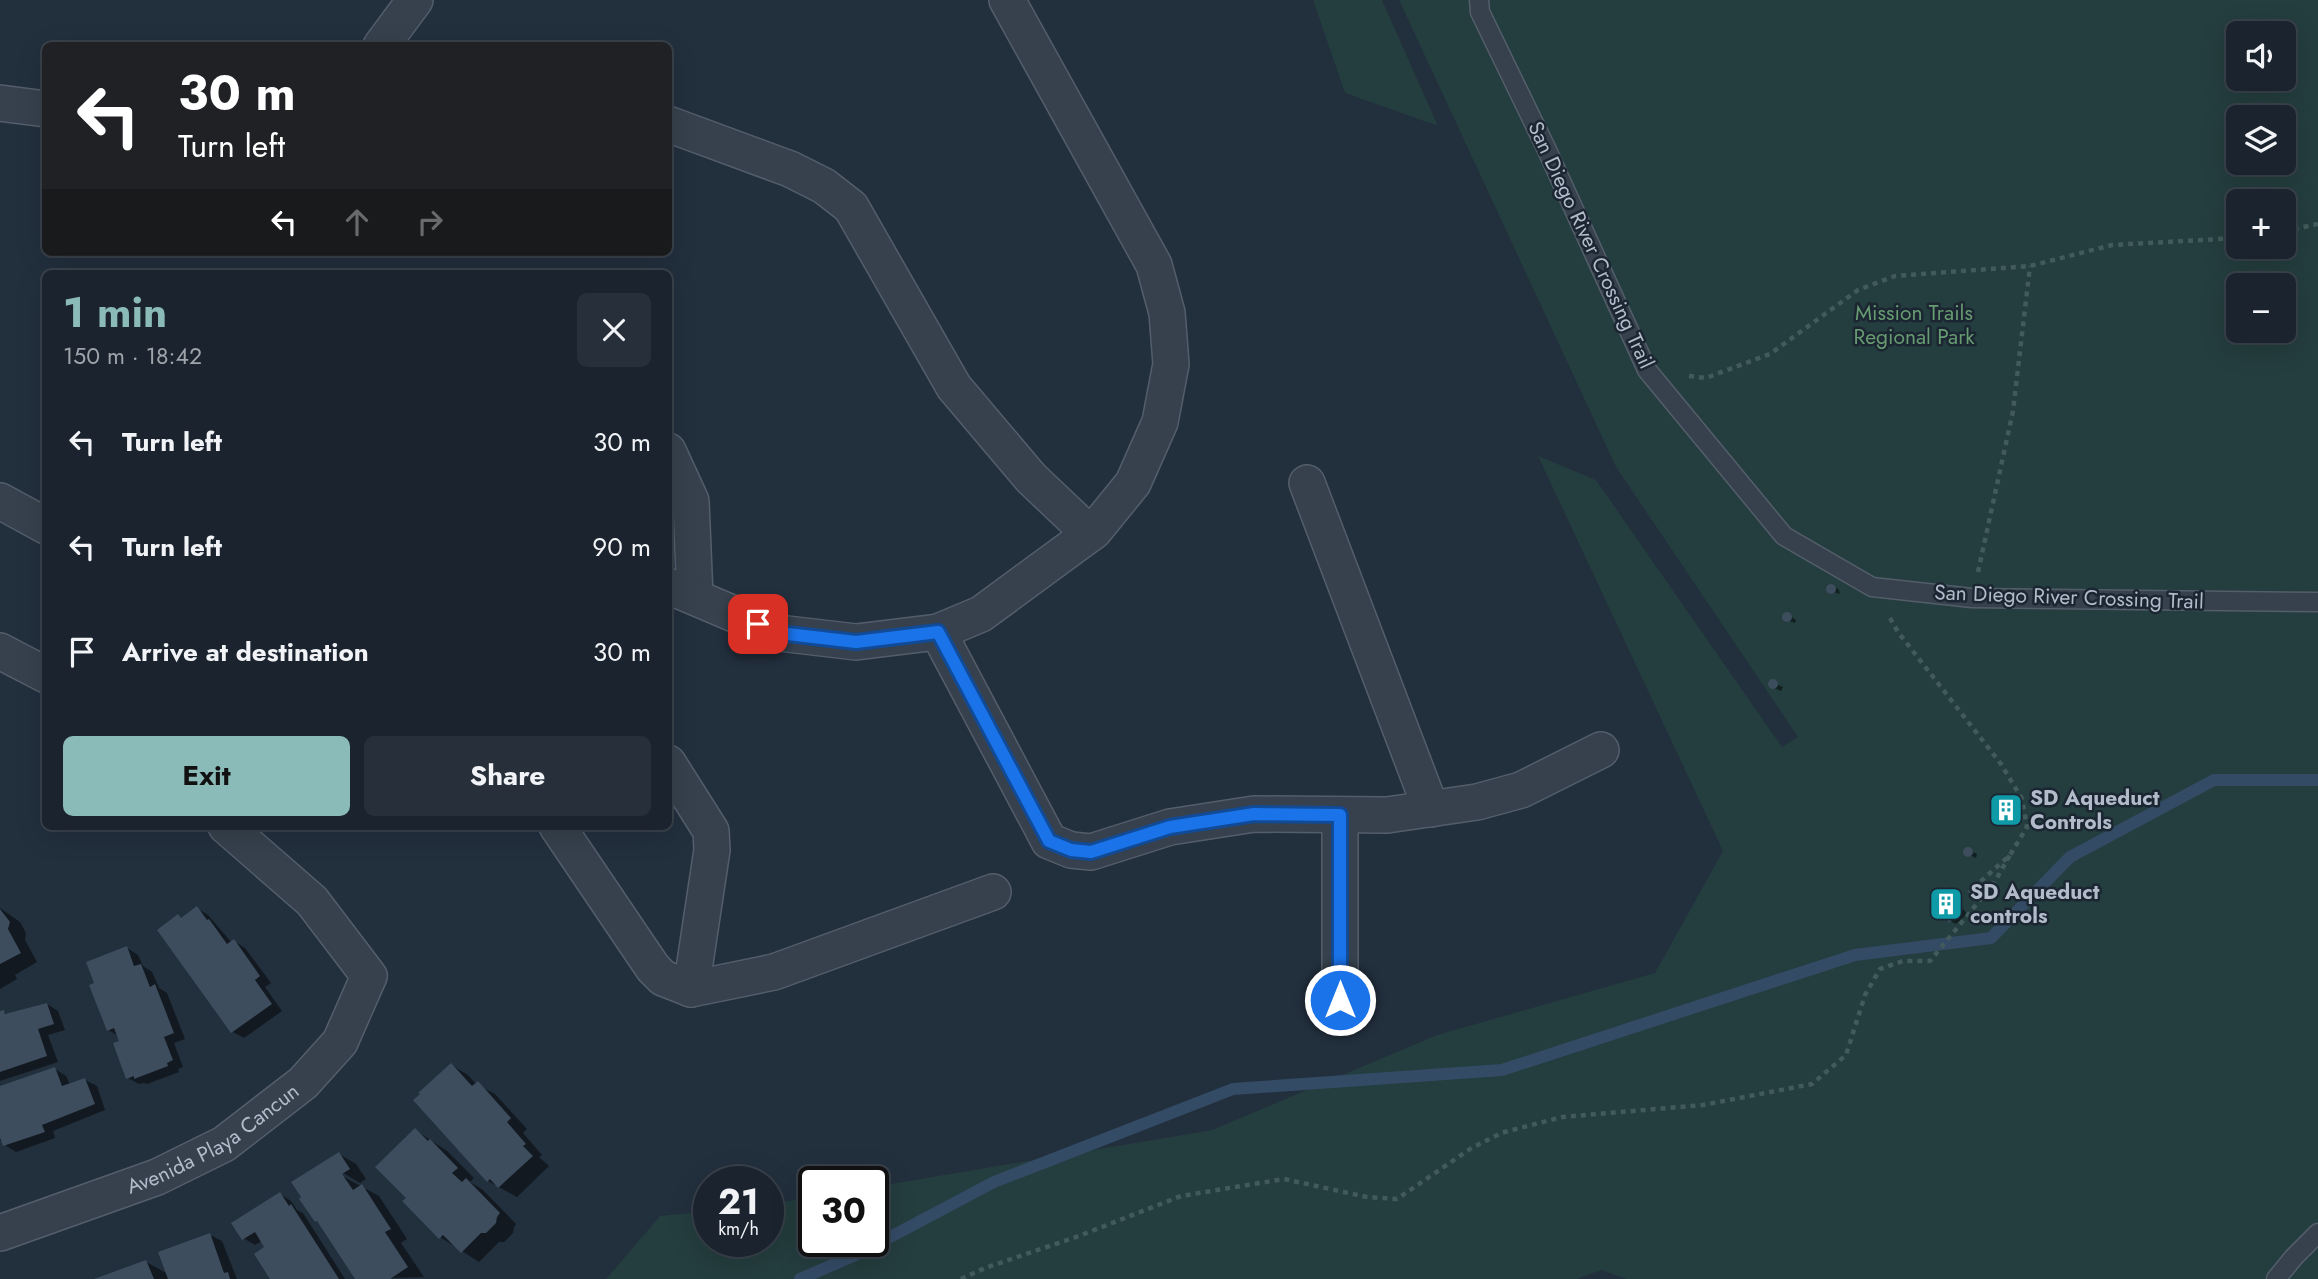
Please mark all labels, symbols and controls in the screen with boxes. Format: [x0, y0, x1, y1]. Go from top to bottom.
map controls [2226, 21, 2296, 343]
button: sound [2226, 21, 2296, 91]
text: 30 m [178, 58, 296, 128]
icon: left [63, 70, 154, 161]
button: layers [2226, 105, 2296, 175]
street label: San Diego River Crossing Trail [1520, 116, 1662, 374]
text: Turn left [178, 123, 285, 169]
button: + [2226, 189, 2296, 259]
icon: left [265, 203, 303, 241]
icon: ahead [338, 203, 376, 241]
icon: right [411, 203, 449, 241]
button: − [2226, 273, 2296, 343]
text: 1 min [63, 282, 167, 343]
button: close [577, 293, 651, 367]
park label: Mission Trails Regional Park [1853, 298, 1975, 352]
text: 150 m · 18:42 [63, 339, 202, 373]
icon: left [63, 423, 101, 461]
text: Turn left [122, 423, 222, 461]
text: 30 m [593, 423, 651, 461]
icon: left [63, 528, 101, 566]
text: Turn left [122, 528, 222, 566]
text: 90 m [592, 528, 651, 566]
street label: San Diego River Crossing Trail [1934, 577, 2204, 617]
pin [728, 594, 788, 654]
icon: arrive [739, 605, 777, 643]
icon: arrive [63, 633, 101, 671]
text: Arrive at destination [122, 633, 369, 671]
text: 30 m [593, 633, 651, 671]
button: Exit [63, 736, 350, 816]
button: Share [364, 736, 651, 816]
place label: SD Aqueduct Controls [2030, 783, 2160, 837]
building icon: SD Aqueduct Controls [1987, 791, 2025, 829]
place label: SD Aqueduct controls [1970, 877, 2100, 931]
building icon: SD Aqueduct controls [1927, 885, 1965, 923]
position arrow [1303, 963, 1377, 1037]
street label: Avenida Playa Cancun [123, 1076, 305, 1202]
speed limit sign: 30 [798, 1166, 889, 1257]
text: 21 [718, 1177, 759, 1227]
text: km/h [718, 1216, 759, 1242]

